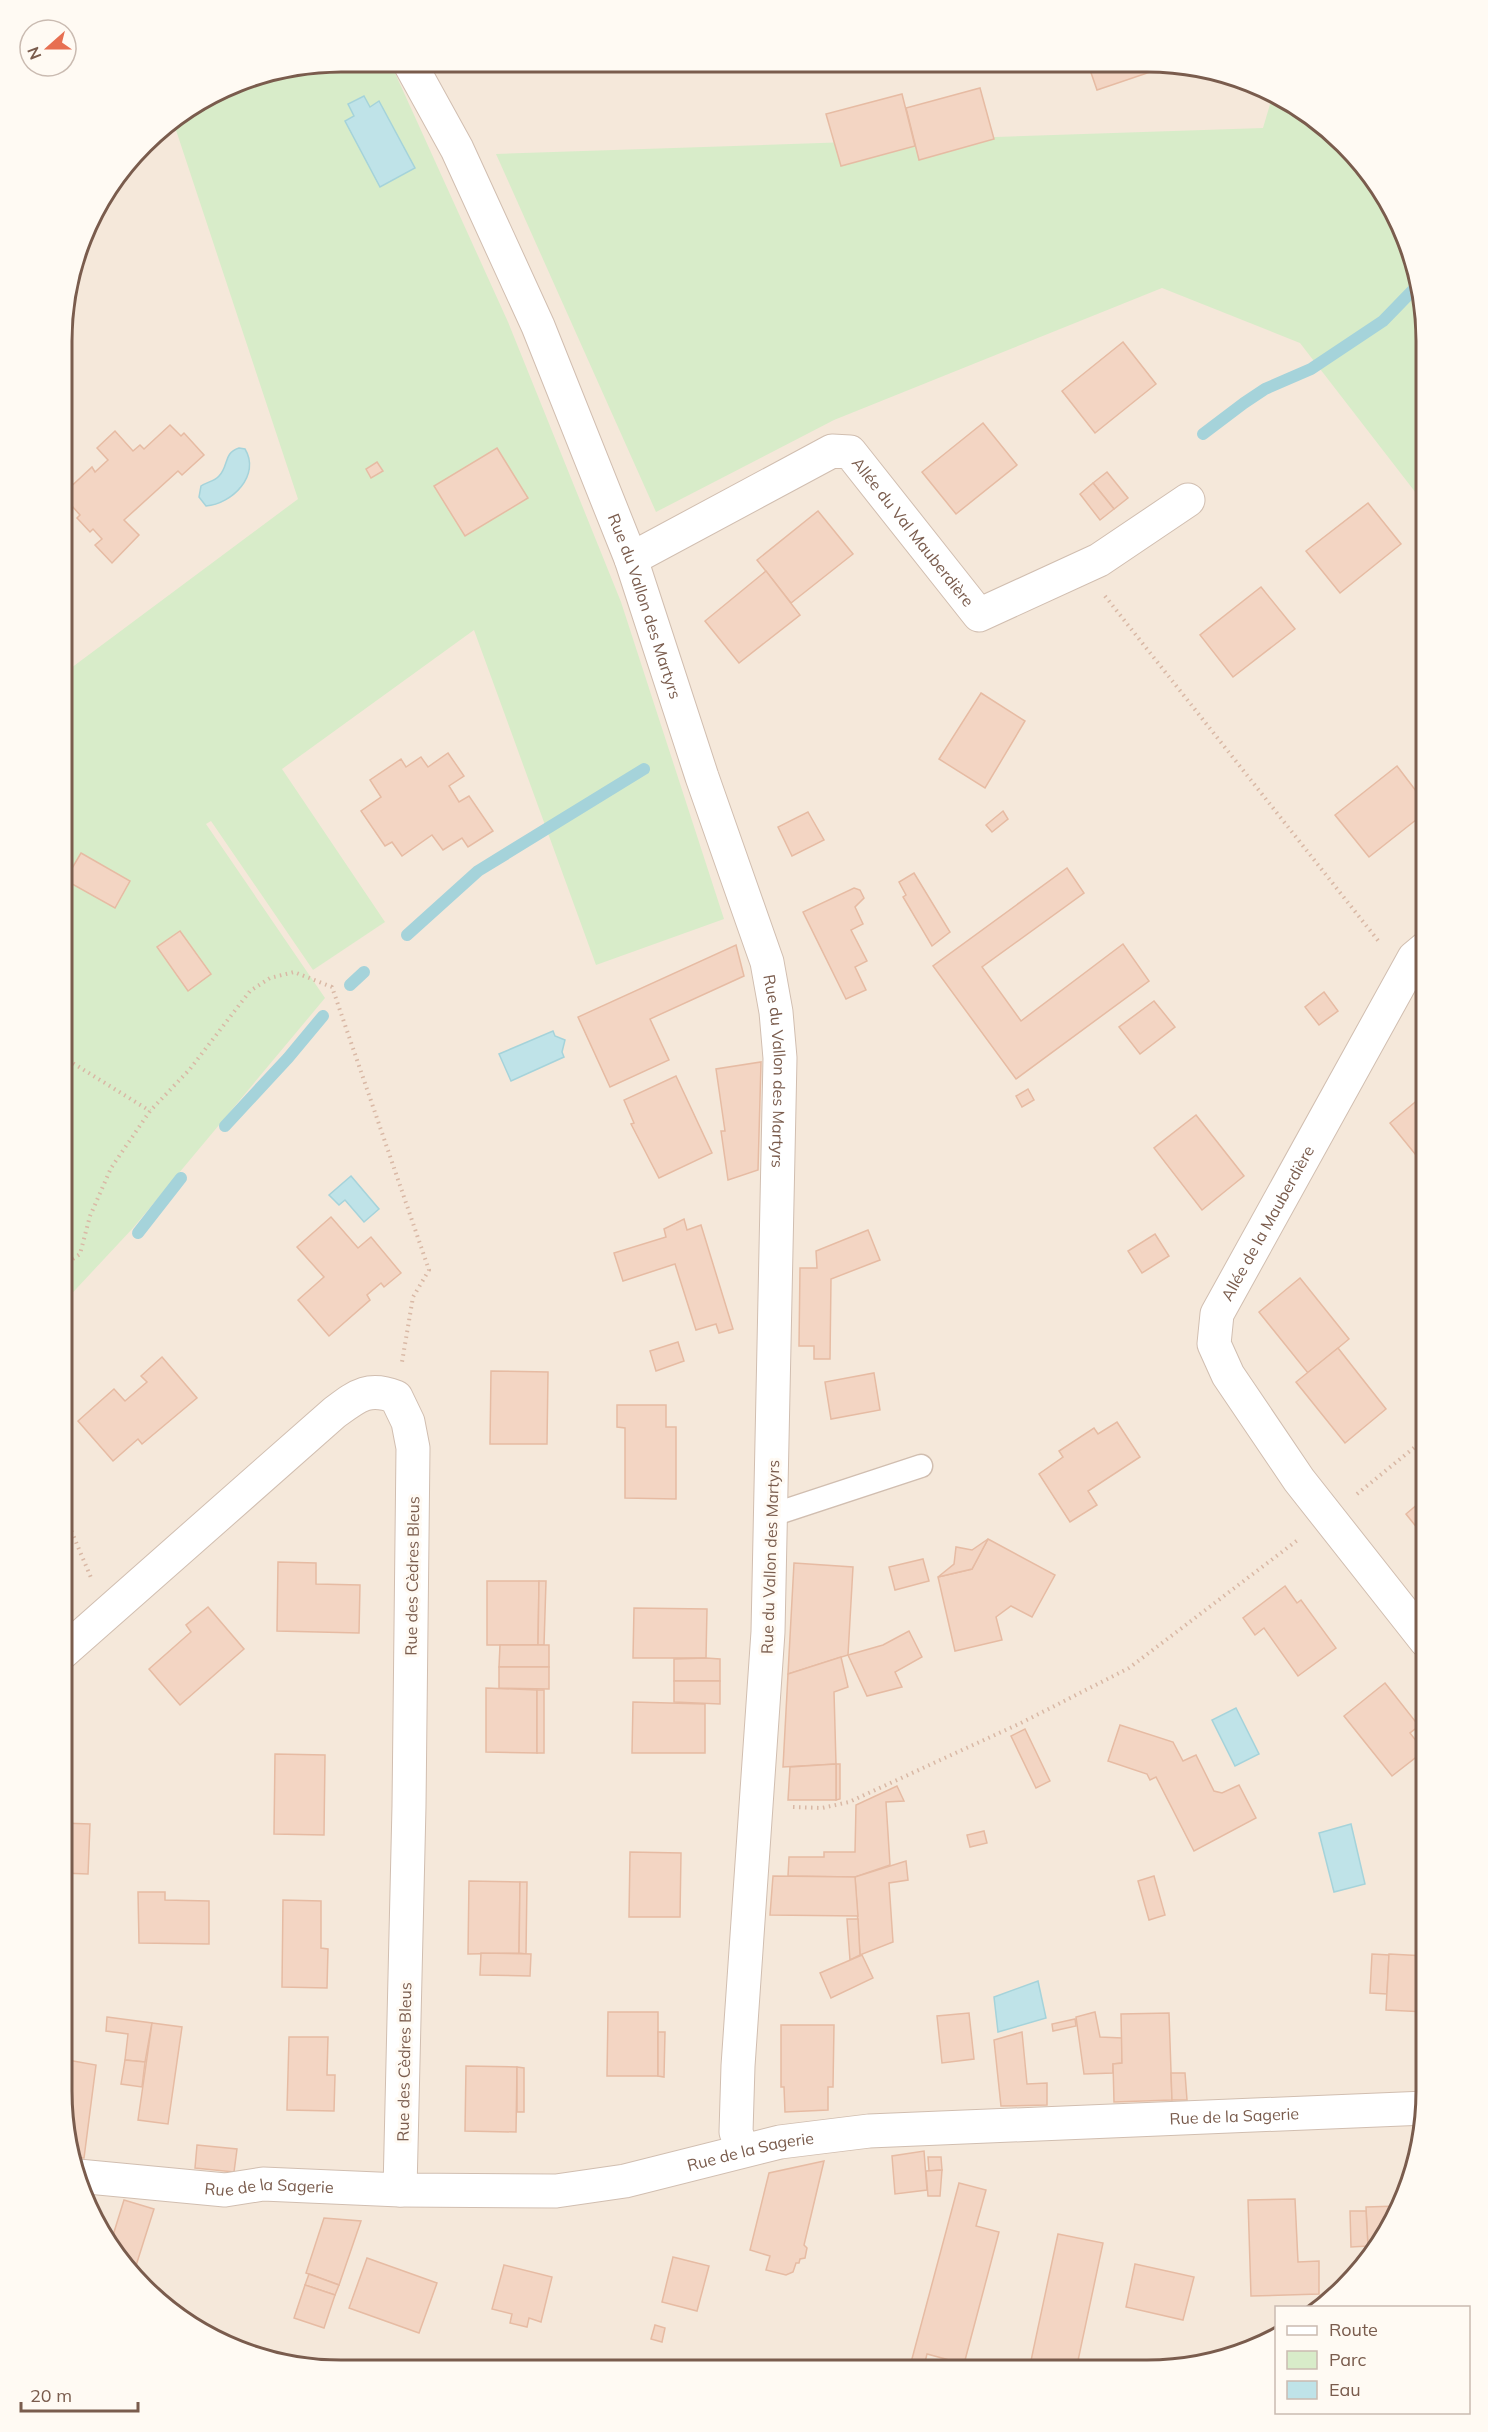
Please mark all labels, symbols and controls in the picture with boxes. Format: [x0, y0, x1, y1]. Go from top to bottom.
north arrow [18, 18, 78, 78]
text: N [22, 44, 45, 63]
street label: Allée du Val Mauberdière [848, 453, 978, 611]
street label: Rue du Vallon des Martyrs [604, 511, 686, 701]
street label: Rue du Vallon des Martyrs [759, 973, 790, 1168]
street label: Allée de la Mauberdière [1216, 1142, 1318, 1304]
street label: Rue du Vallon des Martyrs [757, 1460, 783, 1654]
street label: Rue des Cèdres Bleus [401, 1496, 423, 1656]
street label: Rue des Cèdres Bleus [393, 1982, 415, 2142]
street label: Rue de la Sagerie [1169, 2103, 1299, 2129]
street label: Rue de la Sagerie [685, 2128, 815, 2175]
street label: Rue de la Sagerie [204, 2174, 334, 2200]
legend [1275, 2306, 1470, 2414]
text: Route [1329, 2318, 1378, 2341]
text: Parc [1329, 2348, 1367, 2371]
scale bar [21, 2375, 138, 2413]
text: Eau [1329, 2378, 1361, 2401]
text: 20 m [30, 2384, 72, 2407]

